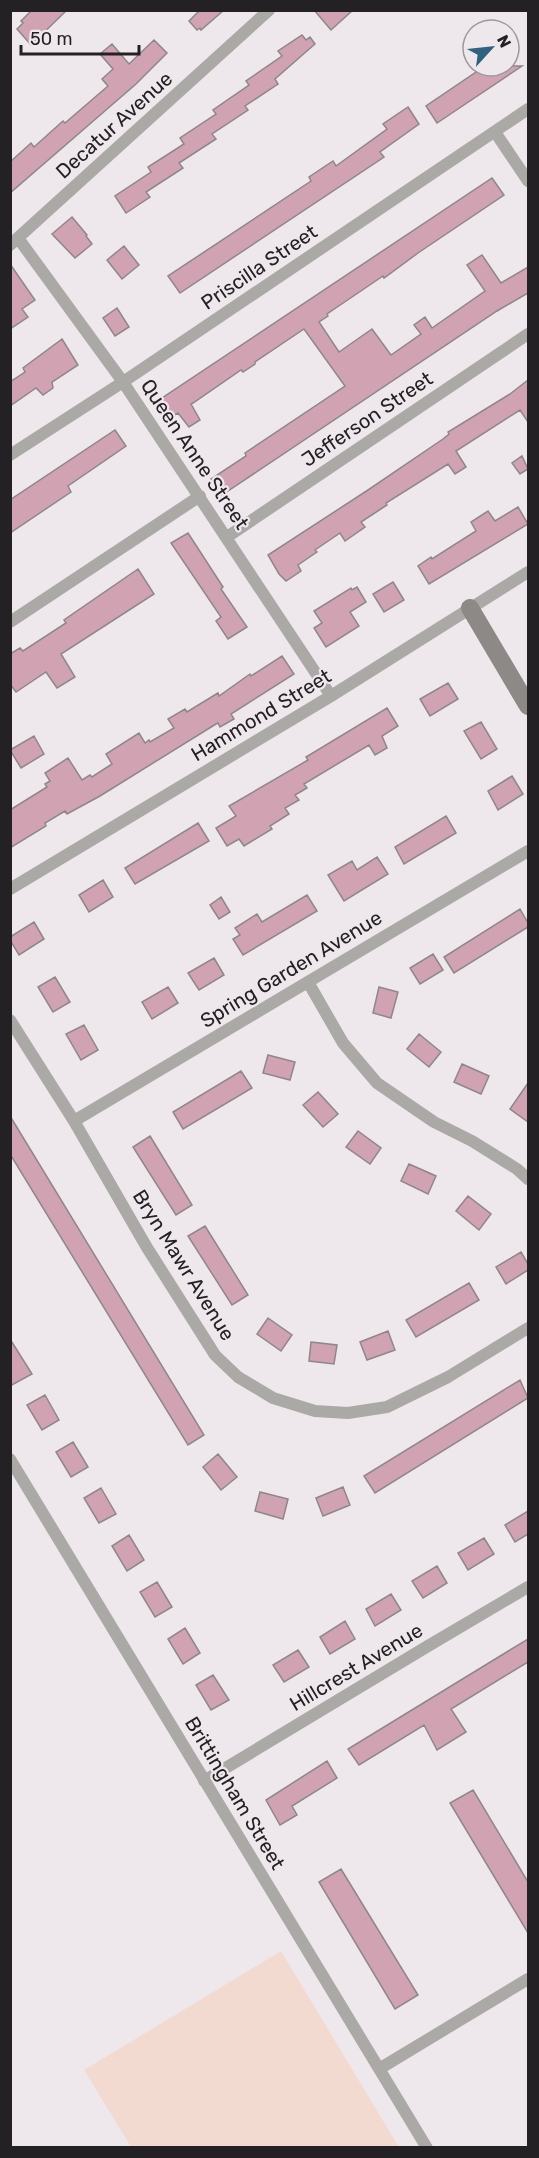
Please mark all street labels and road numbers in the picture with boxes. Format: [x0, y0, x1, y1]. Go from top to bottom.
street label: Decatur Avenue [51, 66, 177, 184]
street label: Priscilla Street [196, 219, 322, 315]
street label: Jefferson Street [297, 366, 437, 472]
street label: Queen Anne Street [136, 374, 254, 534]
street label: Hammond Street [187, 664, 336, 766]
street label: Spring Garden Avenue [196, 905, 386, 1033]
street label: Bryn Mawr Avenue [128, 1185, 240, 1345]
street label: Hillcrest Avenue [285, 1618, 427, 1716]
street label: Brittingham Street [180, 1712, 290, 1874]

